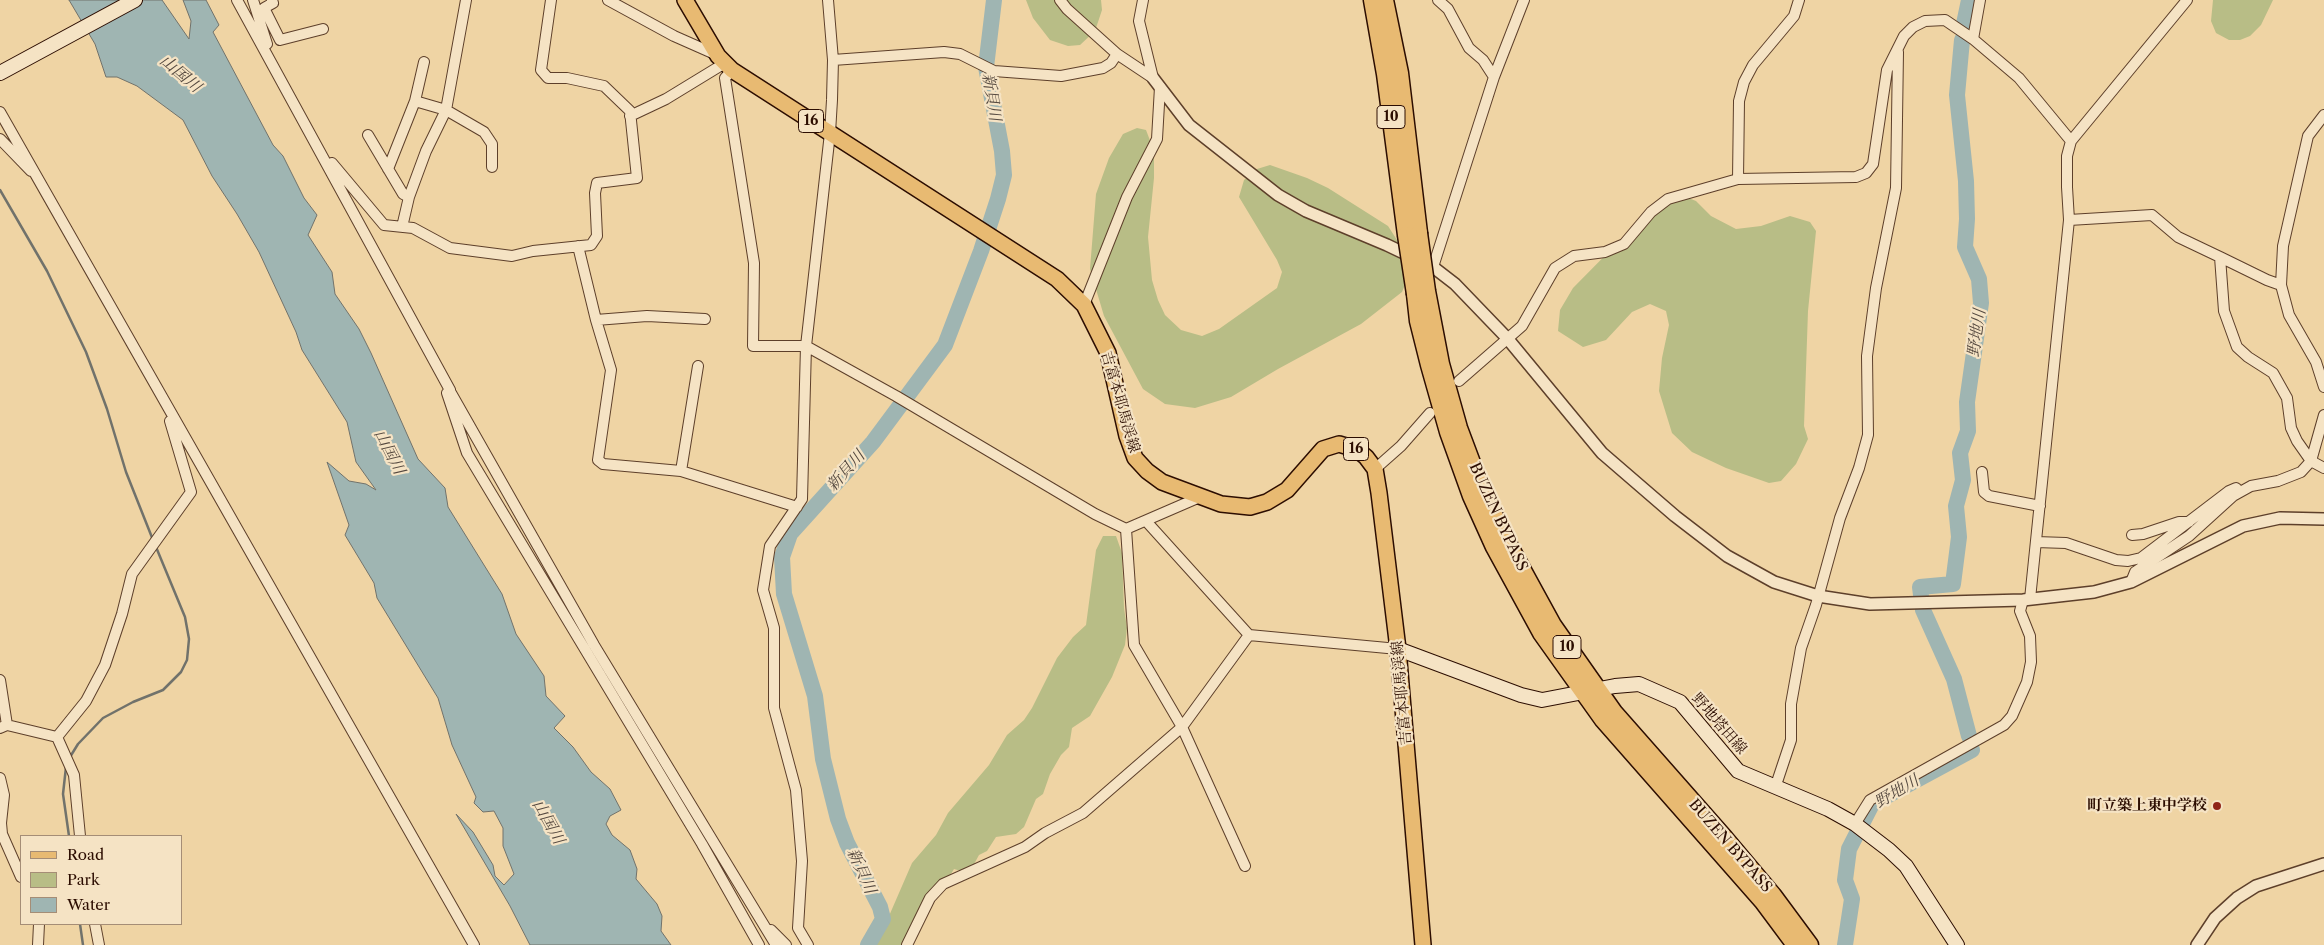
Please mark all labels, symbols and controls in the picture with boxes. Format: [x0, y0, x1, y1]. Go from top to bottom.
water label: 山国川 [155, 51, 205, 97]
water label: 新貝川 [978, 72, 1004, 122]
road number: 10 [1377, 105, 1405, 128]
road number: 16 [798, 110, 824, 132]
water label: 野地川 [1964, 308, 1990, 358]
street label: 吉富本耶馬渓線 [1097, 349, 1143, 455]
water label: 山国川 [370, 426, 408, 478]
road number: 16 [1344, 438, 1368, 460]
water label: 新貝川 [823, 447, 869, 495]
street label: BUZEN BYPASS [1465, 460, 1531, 574]
road number: 10 [1553, 636, 1581, 659]
street label: 吉富本耶馬渓線 [1388, 640, 1416, 746]
street label: 野地塔田線 [1688, 690, 1750, 758]
water label: 野地川 [1871, 771, 1923, 813]
water label: 山国川 [528, 796, 568, 848]
street label: BUZEN BYPASS [1685, 796, 1775, 896]
place label: 町立築上東中学校 [2087, 797, 2207, 815]
marker: 町立築上東中学校 [2211, 800, 2223, 812]
legend [20, 835, 182, 925]
text: Road [67, 845, 104, 864]
water label: 新貝川 [842, 845, 880, 897]
text: Park [67, 870, 100, 889]
text: Water [67, 895, 110, 914]

